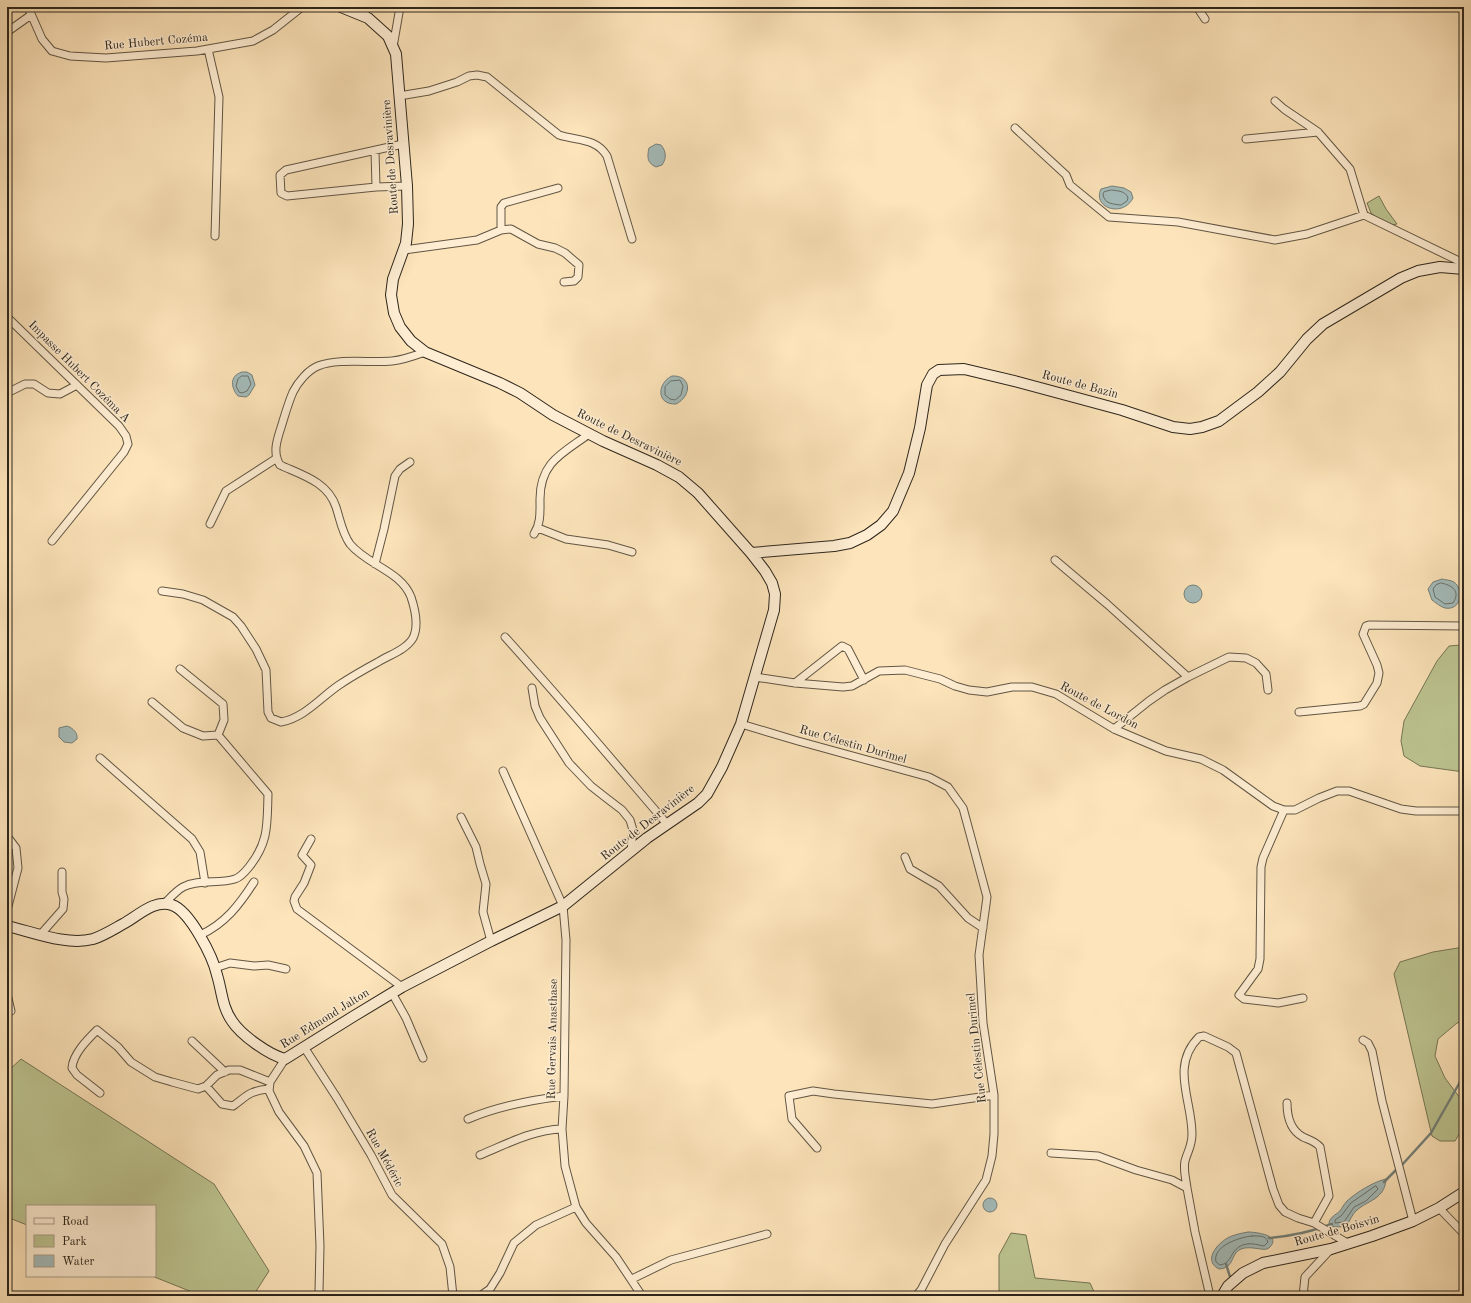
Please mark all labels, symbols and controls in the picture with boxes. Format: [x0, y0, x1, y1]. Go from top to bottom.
street label: Rue Hubert Cozéma [104, 31, 208, 53]
street label: Route de Desravinière [381, 99, 401, 215]
street label: Impasse Hubert Cozéma A [26, 319, 132, 425]
street label: Route de Bazin [1041, 369, 1120, 401]
street label: Route de Desravinière [575, 407, 684, 469]
street label: Route de Lordon [1058, 680, 1141, 732]
street label: Rue Célestin Durimel [798, 724, 908, 766]
street label: Route de Desravinière [599, 783, 697, 863]
street label: Rue Gervais Anasthase [546, 978, 560, 1100]
street label: Rue Edmond Jalton [278, 987, 372, 1051]
street label: Rue Célestin Durimel [965, 992, 989, 1104]
street label: Rue Médéric [363, 1127, 405, 1189]
legend [26, 1205, 156, 1277]
street label: Route de Boisvin [1293, 1213, 1381, 1249]
text: Road [62, 1216, 89, 1228]
text: Park [62, 1236, 87, 1248]
text: Water [62, 1256, 95, 1268]

